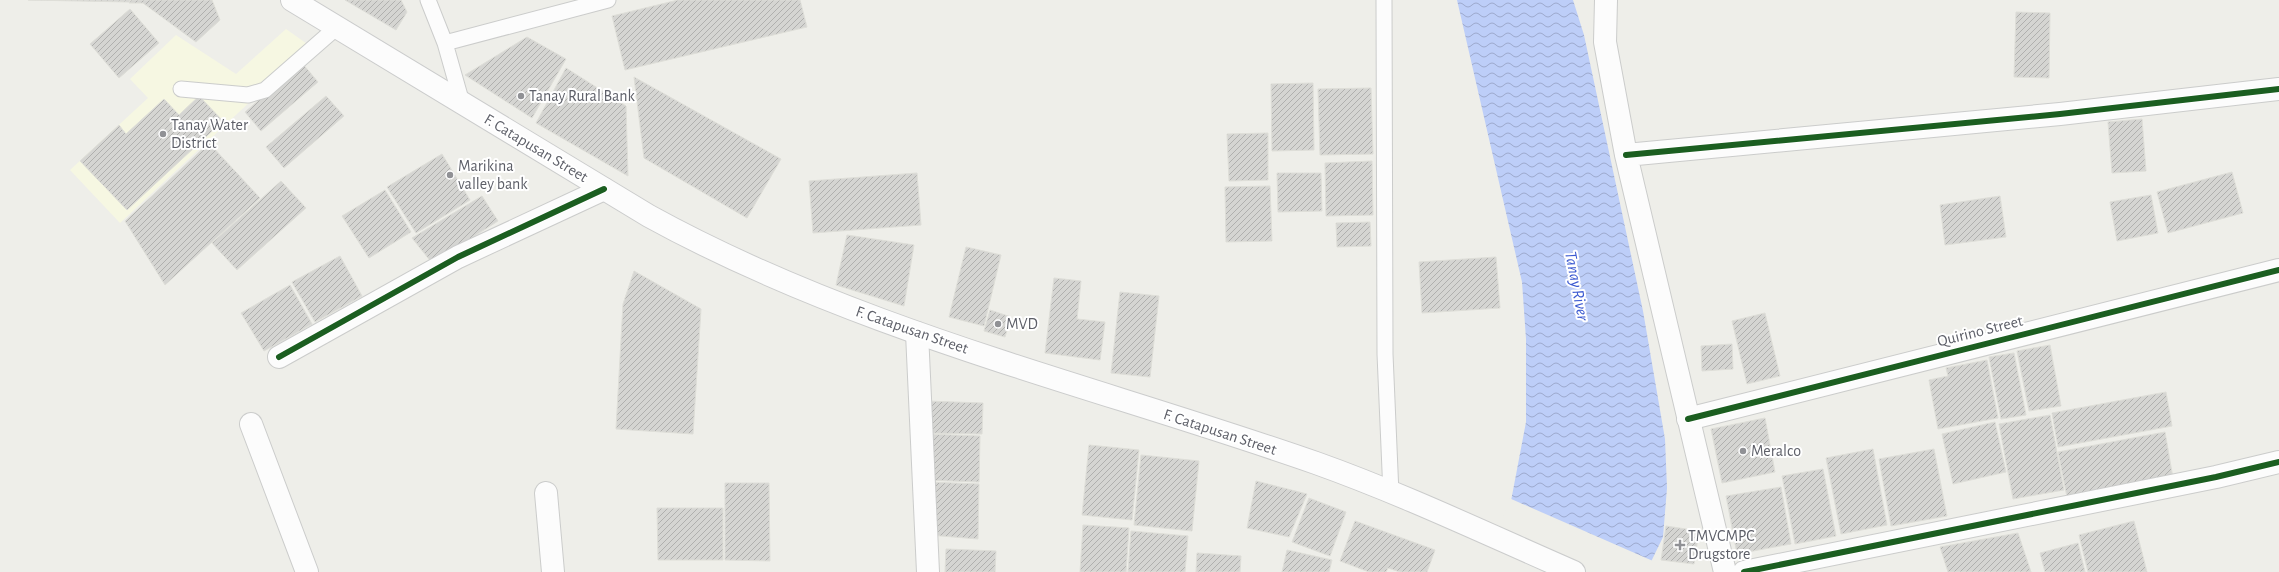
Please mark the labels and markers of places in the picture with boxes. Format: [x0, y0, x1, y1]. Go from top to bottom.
place label: Tanay Rural Bank [529, 88, 636, 105]
marker: Tanay Rural Bank [516, 91, 526, 101]
place label: Tanay Water District [171, 117, 249, 151]
marker: Tanay Water District [158, 129, 168, 139]
place label: Marikina valley bank [458, 158, 528, 193]
marker: Marikina valley bank [445, 170, 455, 180]
place label: MVD [1006, 316, 1038, 332]
marker: MVD [993, 319, 1003, 329]
place label: Meralco [1751, 443, 1801, 459]
marker: Meralco [1738, 446, 1748, 456]
place label: TMVCMPC Drugstore [1688, 528, 1755, 562]
marker: TMVCMPC Drugstore [1675, 540, 1685, 550]

